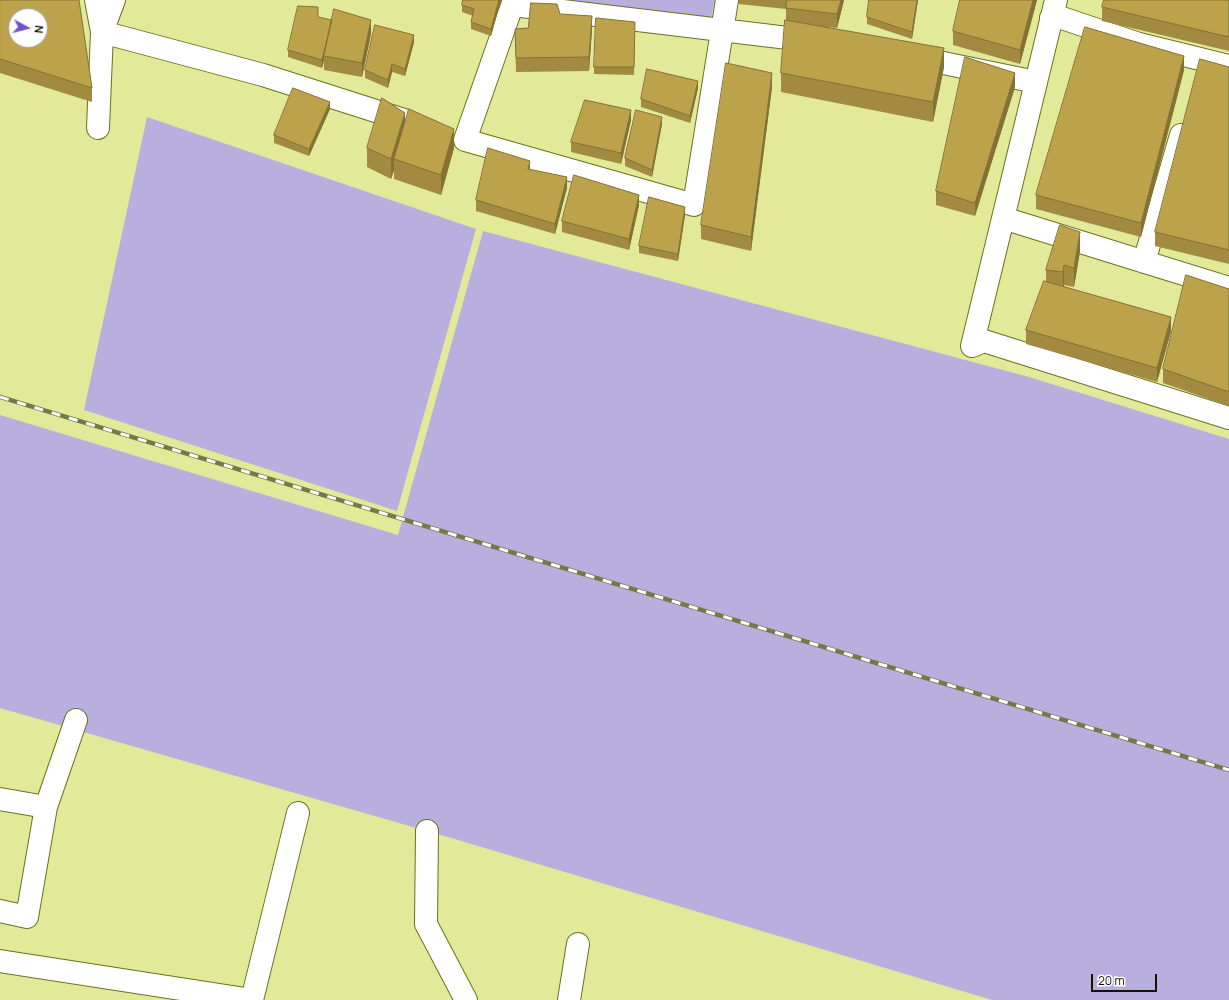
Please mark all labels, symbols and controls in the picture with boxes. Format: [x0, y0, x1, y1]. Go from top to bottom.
north arrow [8, 8, 48, 48]
text: N [31, 25, 47, 34]
scale bar [1093, 966, 1159, 992]
text: 20 m [1098, 972, 1125, 989]

